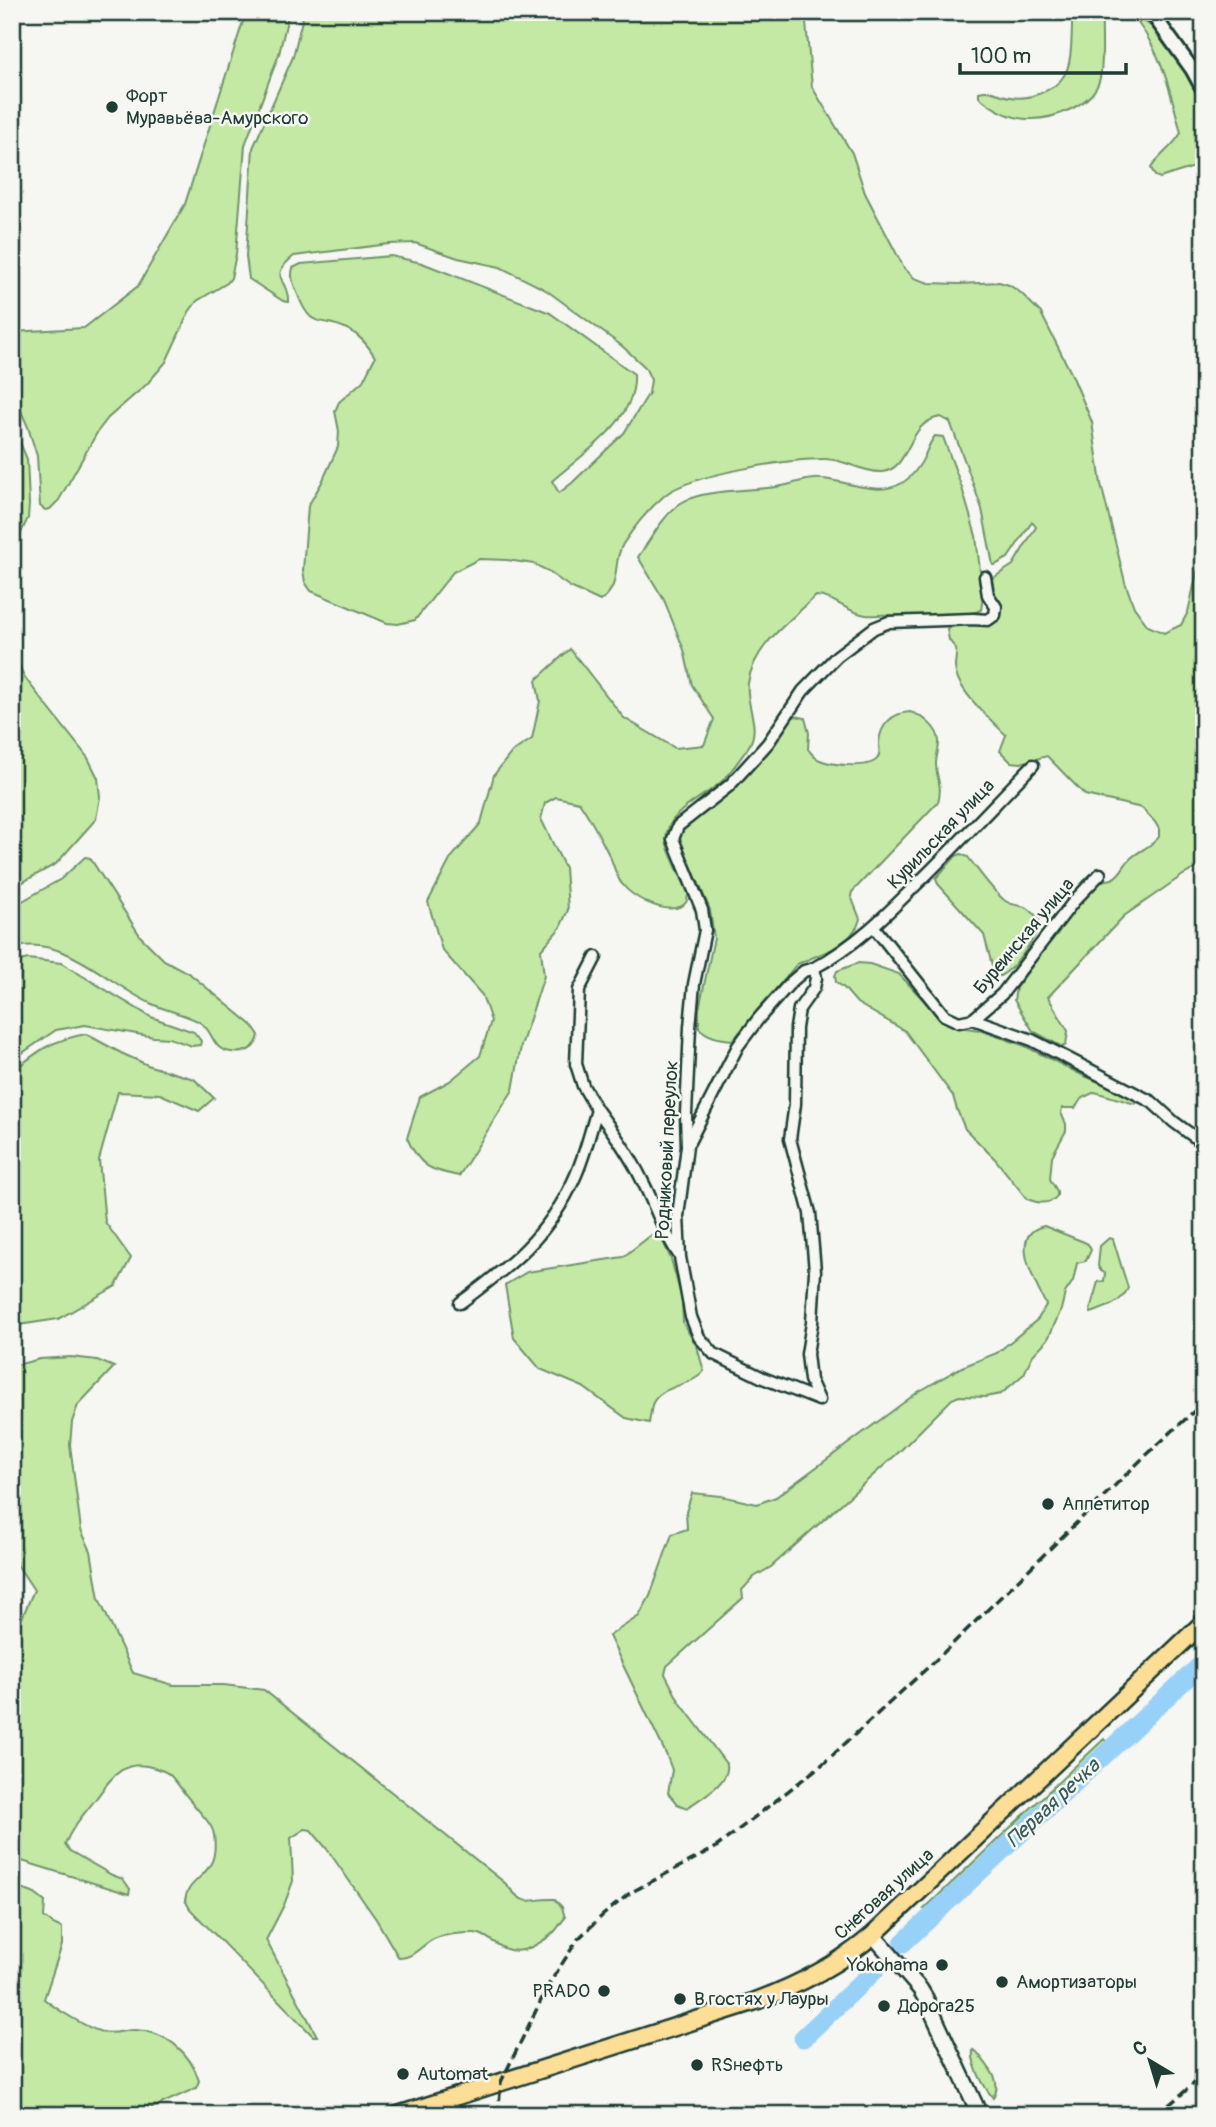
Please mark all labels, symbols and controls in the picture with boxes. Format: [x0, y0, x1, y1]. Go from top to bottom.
scale bar [960, 32, 1127, 76]
text: 100 m [971, 43, 1031, 70]
place label: Форт Муравьёва-Амурского [126, 84, 309, 130]
marker: Форт Муравьёва-Амурского [104, 99, 120, 115]
street label: Курильская улица [882, 774, 1000, 894]
street label: Буреинская улица [968, 873, 1080, 999]
street label: Родниковый переулок [650, 1060, 684, 1240]
place label: Аппетитор [1062, 1492, 1150, 1516]
marker: Аппетитор [1040, 1496, 1056, 1512]
water label: Первая речка [1000, 1752, 1107, 1853]
street label: Снеговая улица [829, 1843, 939, 1945]
place label: Yokohama [846, 1953, 928, 1977]
marker: Yokohama [934, 1957, 950, 1973]
place label: Амортизаторы [1016, 1970, 1137, 1994]
marker: Амортизаторы [994, 1974, 1010, 1990]
place label: PRADO [532, 1979, 590, 2003]
marker: PRADO [596, 1983, 612, 1999]
place label: В гостях у Лауры [694, 1987, 829, 2011]
marker: В гостях у Лауры [672, 1991, 688, 2007]
place label: Дорога25 [897, 1994, 975, 2018]
marker: Дорога25 [876, 1998, 892, 2014]
north arrow [1114, 2025, 1184, 2096]
text: С [1128, 2035, 1152, 2061]
place label: RSнефть [711, 2053, 784, 2077]
marker: RSнефть [689, 2057, 705, 2073]
place label: Automat [417, 2062, 489, 2086]
marker: Automat [395, 2066, 411, 2082]

